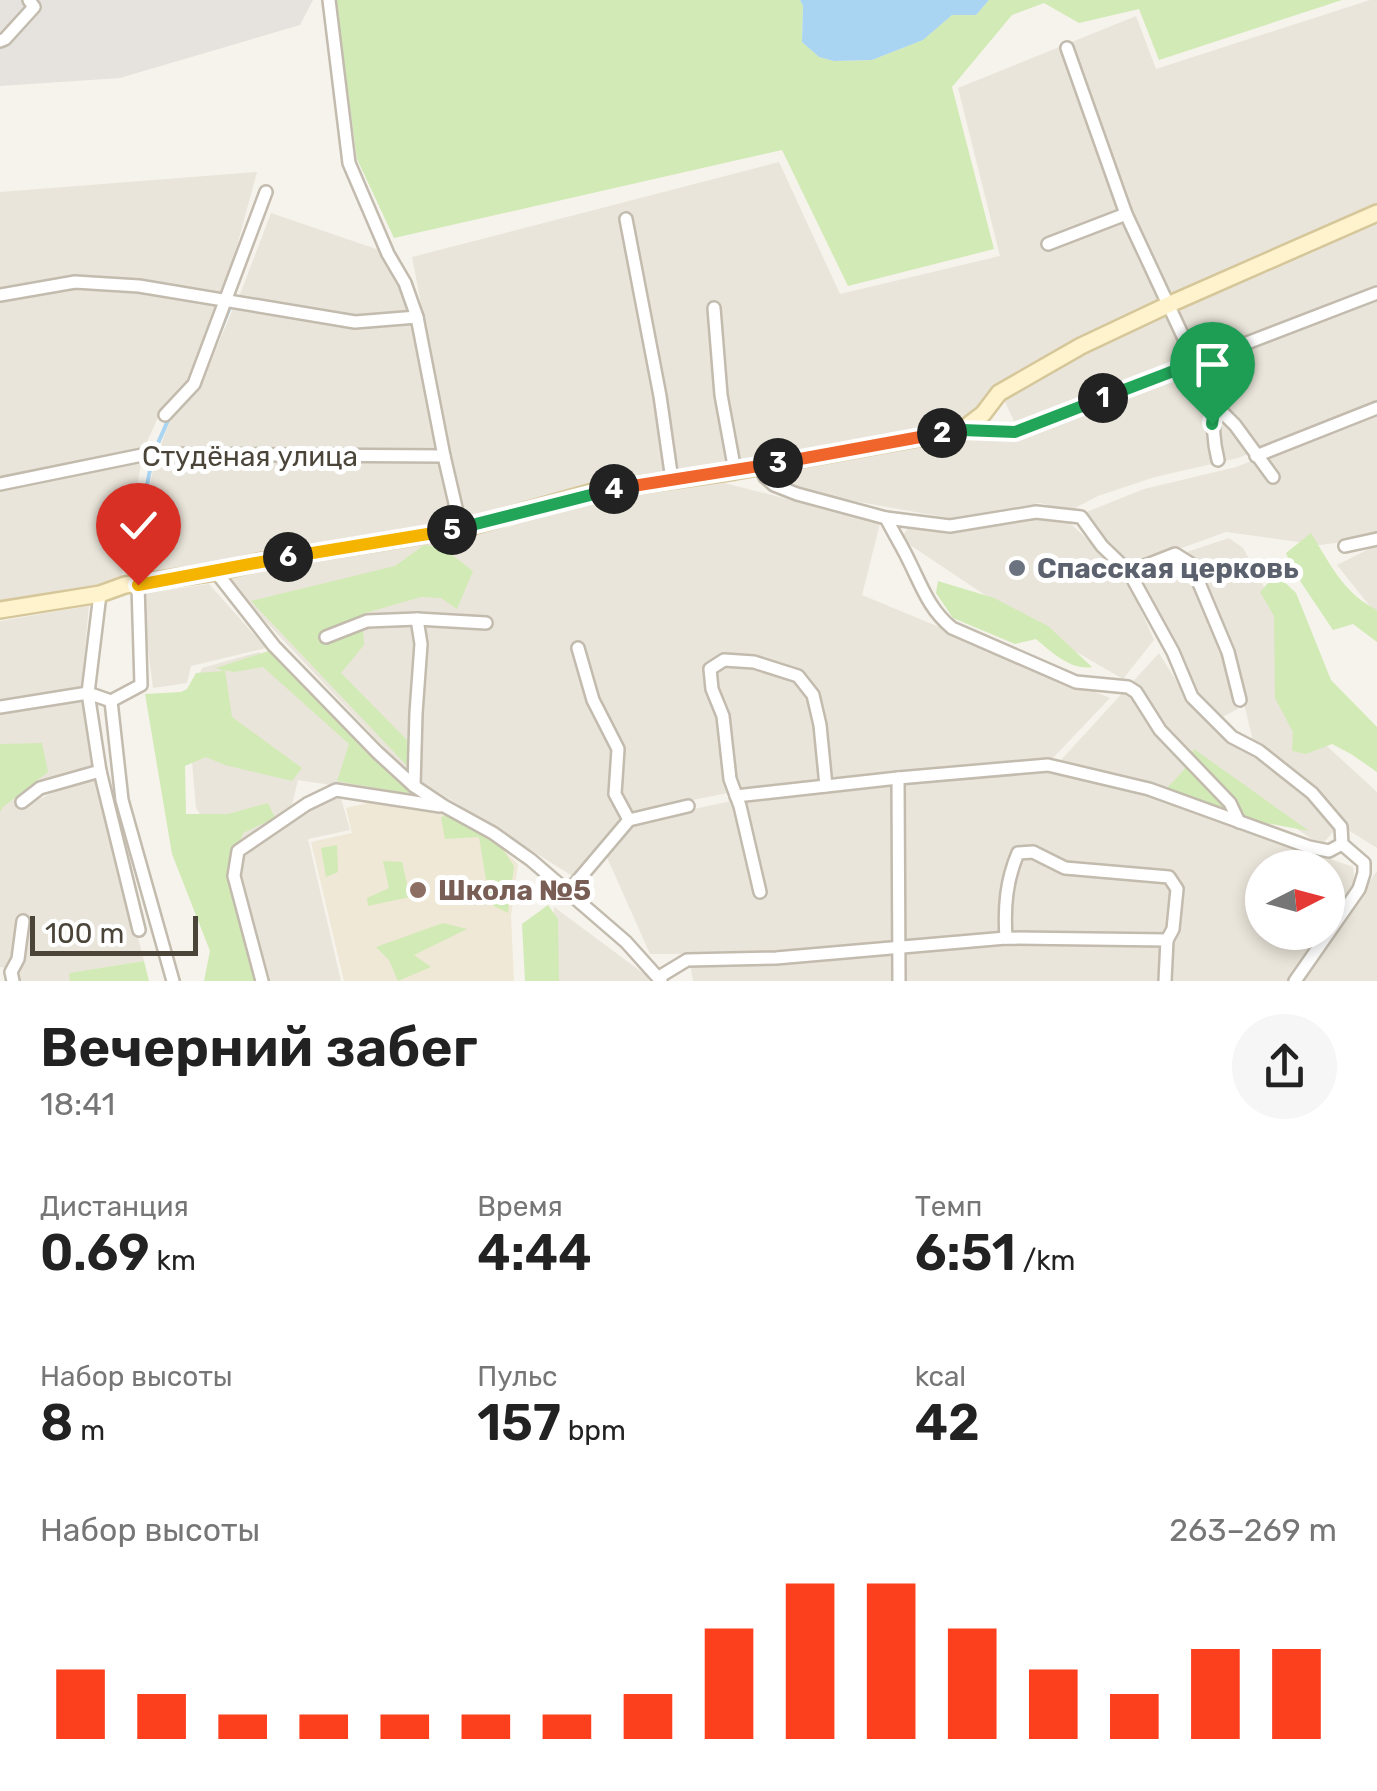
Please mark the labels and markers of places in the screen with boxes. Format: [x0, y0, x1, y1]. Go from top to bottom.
pin [1170, 322, 1255, 425]
pin: 1 [1078, 373, 1128, 423]
pin: 2 [917, 408, 967, 458]
pin: 3 [753, 438, 803, 488]
pin: 4 [589, 464, 639, 514]
pin [96, 483, 181, 586]
pin: 5 [427, 505, 477, 555]
pin: 6 [263, 532, 313, 582]
place label: Спасская церковь [1037, 552, 1299, 585]
marker: Спасская церковь [1006, 557, 1028, 579]
place label: Школа №5 [438, 874, 591, 907]
marker: Школа №5 [407, 879, 429, 901]

